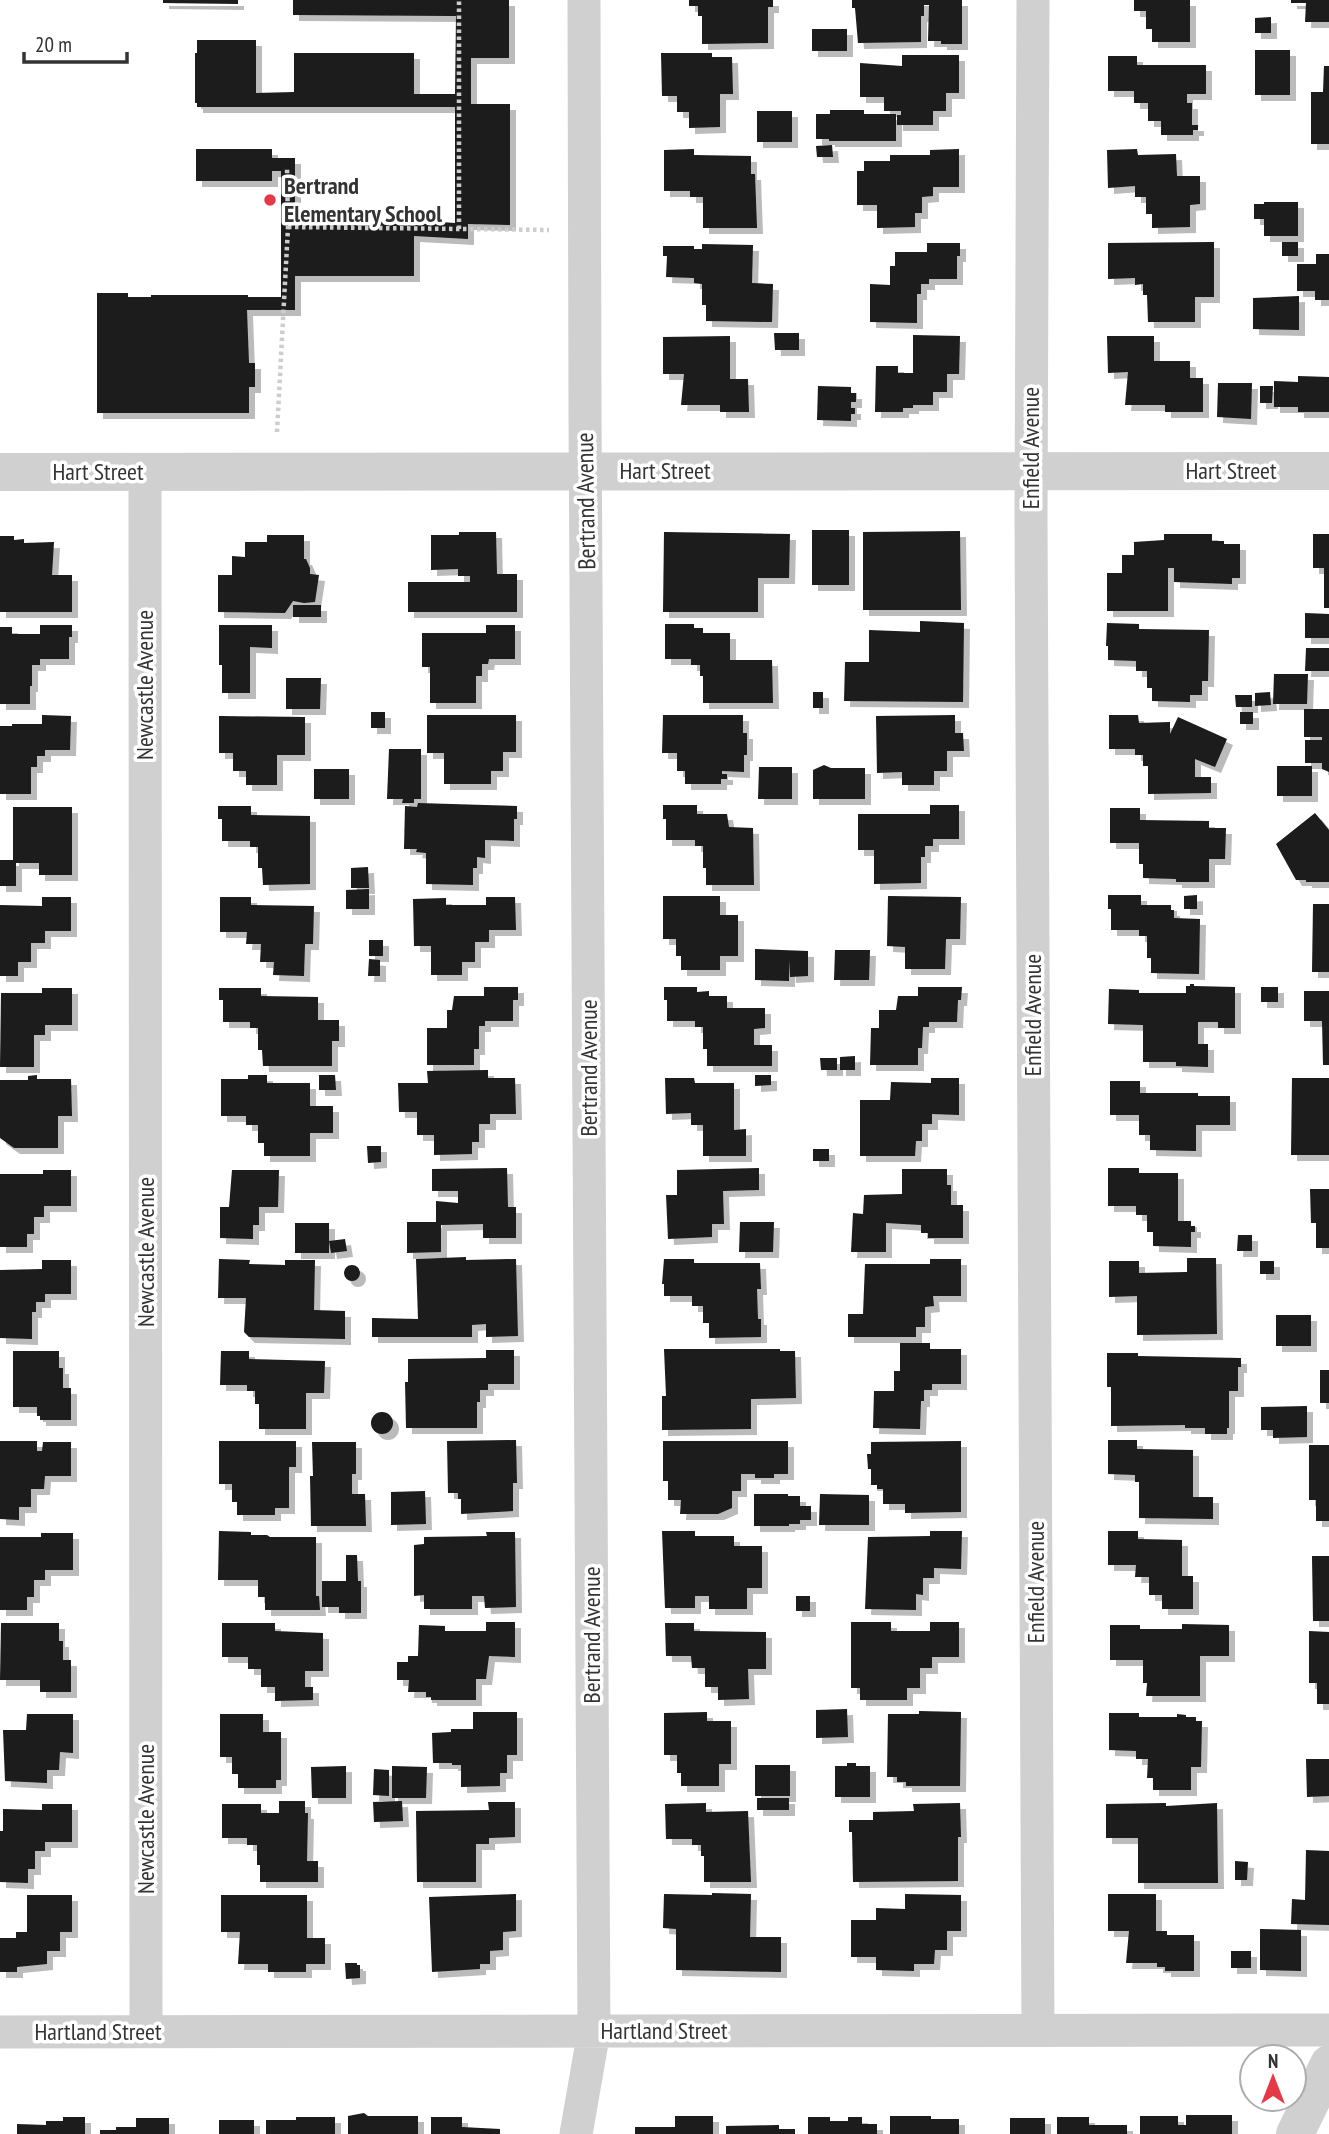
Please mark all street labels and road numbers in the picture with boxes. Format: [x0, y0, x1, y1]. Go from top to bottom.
street label: Enfield Avenue [1015, 387, 1046, 509]
street label: Bertrand Avenue [569, 432, 602, 570]
street label: Hart Street [620, 455, 711, 486]
street label: Hart Street [1186, 455, 1277, 486]
street label: Hart Street [53, 456, 144, 487]
street label: Newcastle Avenue [129, 610, 160, 760]
street label: Enfield Avenue [1017, 954, 1048, 1076]
street label: Bertrand Avenue [573, 999, 604, 1137]
street label: Newcastle Avenue [130, 1177, 161, 1327]
street label: Enfield Avenue [1020, 1521, 1051, 1643]
street label: Bertrand Avenue [576, 1566, 607, 1704]
street label: Newcastle Avenue [130, 1744, 161, 1894]
street label: Hartland Street [600, 2015, 728, 2046]
street label: Hartland Street [34, 2016, 162, 2047]

